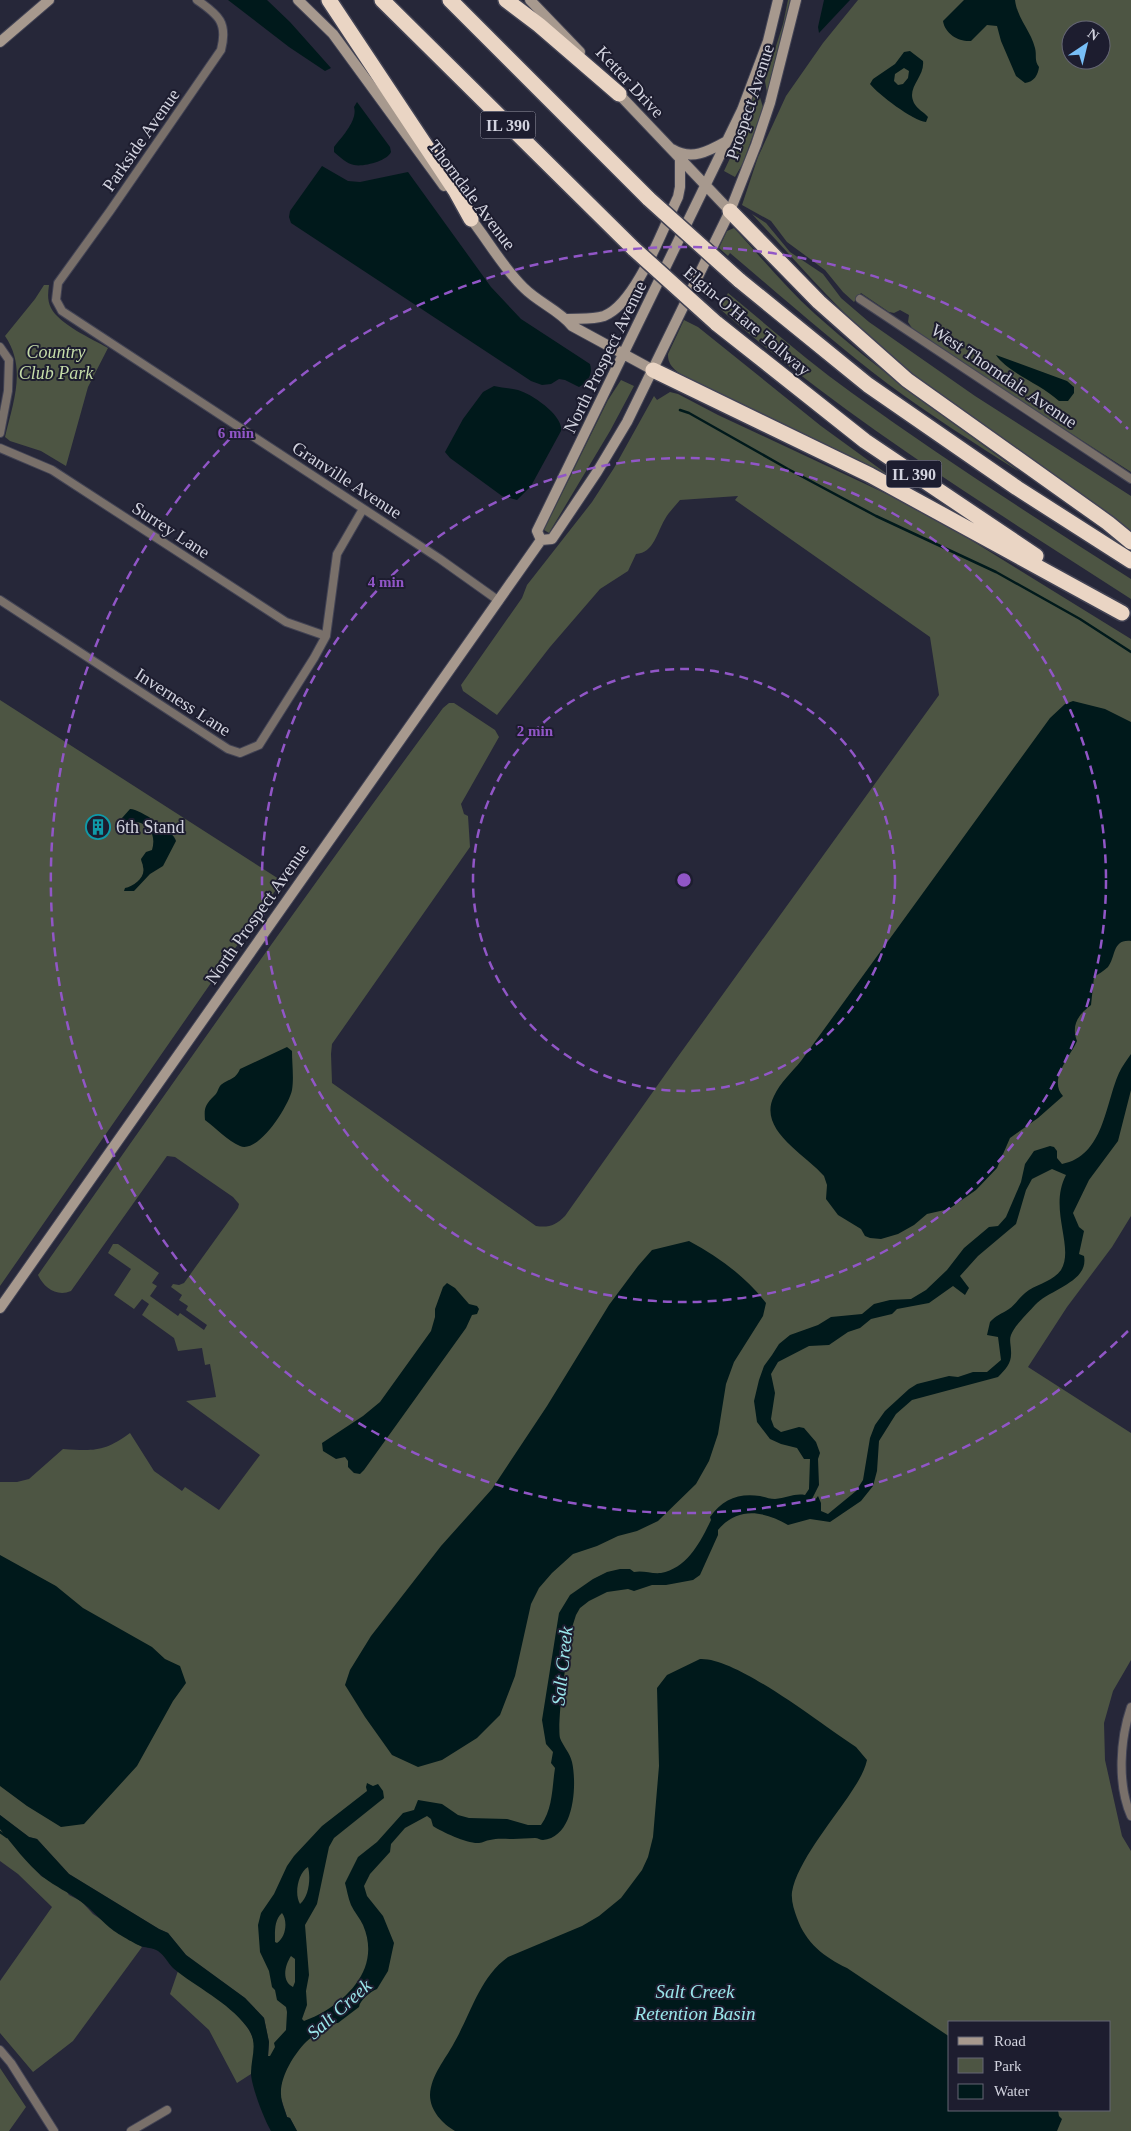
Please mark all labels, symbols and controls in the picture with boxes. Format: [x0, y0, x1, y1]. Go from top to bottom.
north arrow [1061, 20, 1111, 70]
text: N [1085, 26, 1102, 44]
street label: Ketter Drive [592, 42, 668, 122]
street label: Prospect Avenue [722, 42, 778, 162]
street label: Parkside Avenue [98, 85, 184, 195]
road number: IL 390 [480, 112, 536, 138]
street label: Thorndale Avenue [424, 136, 520, 254]
street label: Elgin-O'Hare Tollway [680, 262, 814, 380]
street label: North Prospect Avenue [559, 278, 651, 436]
street label: West Thorndale Avenue [927, 320, 1081, 432]
park label: Country Club Park [19, 342, 94, 383]
text: 6 min [218, 425, 255, 441]
street label: Granville Avenue [289, 437, 405, 523]
road number: IL 390 [886, 460, 942, 488]
street label: Surrey Lane [128, 498, 214, 562]
text: 4 min [368, 574, 405, 590]
street label: Inverness Lane [132, 664, 234, 740]
text: 2 min [517, 723, 554, 739]
building icon: 6th Stand [85, 814, 111, 840]
place label: 6th Stand [116, 817, 185, 837]
street label: North Prospect Avenue [201, 840, 313, 988]
centre of rings [675, 871, 693, 889]
water label: Salt Creek [547, 1625, 577, 1706]
water label: Salt Creek [303, 1974, 376, 2043]
water label: Salt Creek Retention Basin [634, 1981, 755, 2024]
legend [948, 2021, 1111, 2111]
text: Road [994, 2033, 1026, 2049]
text: Park [994, 2058, 1022, 2074]
text: Water [994, 2083, 1029, 2099]

